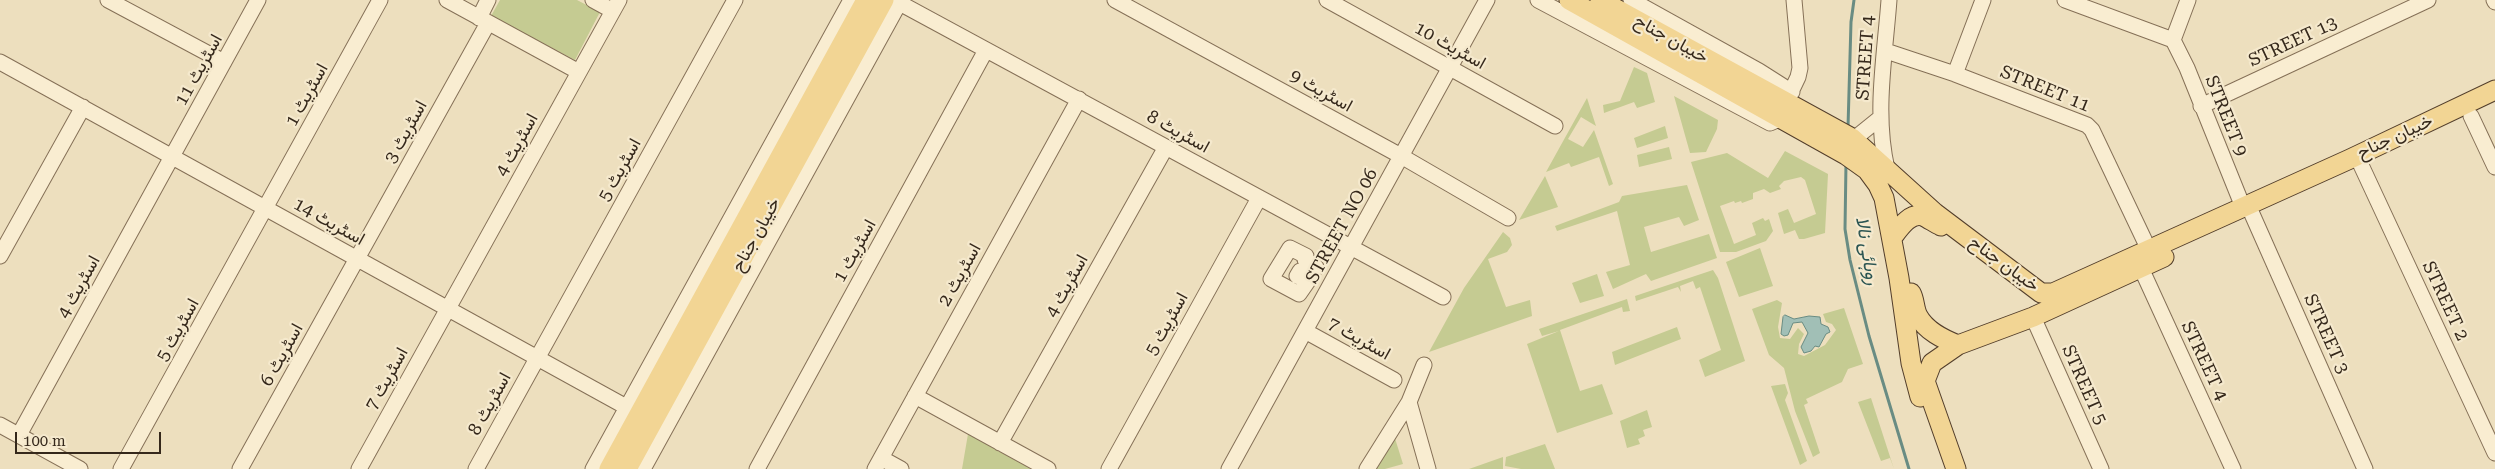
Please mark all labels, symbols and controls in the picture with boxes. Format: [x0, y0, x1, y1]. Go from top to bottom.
street label: خیبان جناح [1630, 10, 1712, 68]
street label: STREET 13 [2245, 12, 2341, 72]
street label: STREET 4 [1852, 15, 1880, 101]
street label: اسٹریٹ 10 [1410, 18, 1490, 74]
street label: اسٹریٹ 11 [171, 30, 227, 110]
street label: اسٹریٹ 1 [281, 60, 333, 130]
street label: STREET 11 [1997, 61, 2093, 117]
street label: اسٹریٹ 9 [1286, 65, 1356, 117]
street label: STREET 9 [2200, 73, 2252, 159]
street label: اسٹریٹ 3 [380, 97, 432, 167]
street label: اسٹریٹ 8 [1143, 106, 1213, 158]
street label: اسٹریٹ 4 [491, 110, 543, 180]
street label: خیبان جناح [2354, 110, 2436, 164]
street label: اسٹریٹ 5 [594, 135, 646, 205]
street label: STREET NO 06 [1301, 165, 1383, 287]
street label: اسٹریٹ 14 [289, 194, 369, 250]
street label: خیبان جناح [727, 194, 785, 276]
water label: روہائی نالا [1850, 215, 1884, 287]
street label: اسٹریٹ 1 [829, 216, 881, 286]
street label: خیبان جناح [1965, 231, 2043, 297]
street label: اسٹریٹ 2 [934, 240, 986, 310]
street label: اسٹریٹ 4 [1041, 251, 1093, 321]
street label: اسٹریٹ 4 [53, 252, 105, 322]
street label: STREET 2 [2417, 258, 2473, 344]
street label: اسٹریٹ 5 [1141, 289, 1193, 359]
street label: STREET 3 [2299, 291, 2353, 377]
street label: اسٹریٹ 5 [152, 295, 204, 365]
street label: اسٹریٹ 7 [1324, 313, 1394, 365]
street label: STREET 4 [2176, 318, 2232, 404]
street label: اسٹریٹ 6 [256, 320, 308, 390]
street label: STREET 5 [2057, 342, 2111, 428]
street label: اسٹریٹ 7 [361, 344, 413, 414]
street label: اسٹریٹ 8 [464, 369, 516, 439]
scale bar [18, 422, 164, 454]
text: 100 m [23, 432, 66, 450]

